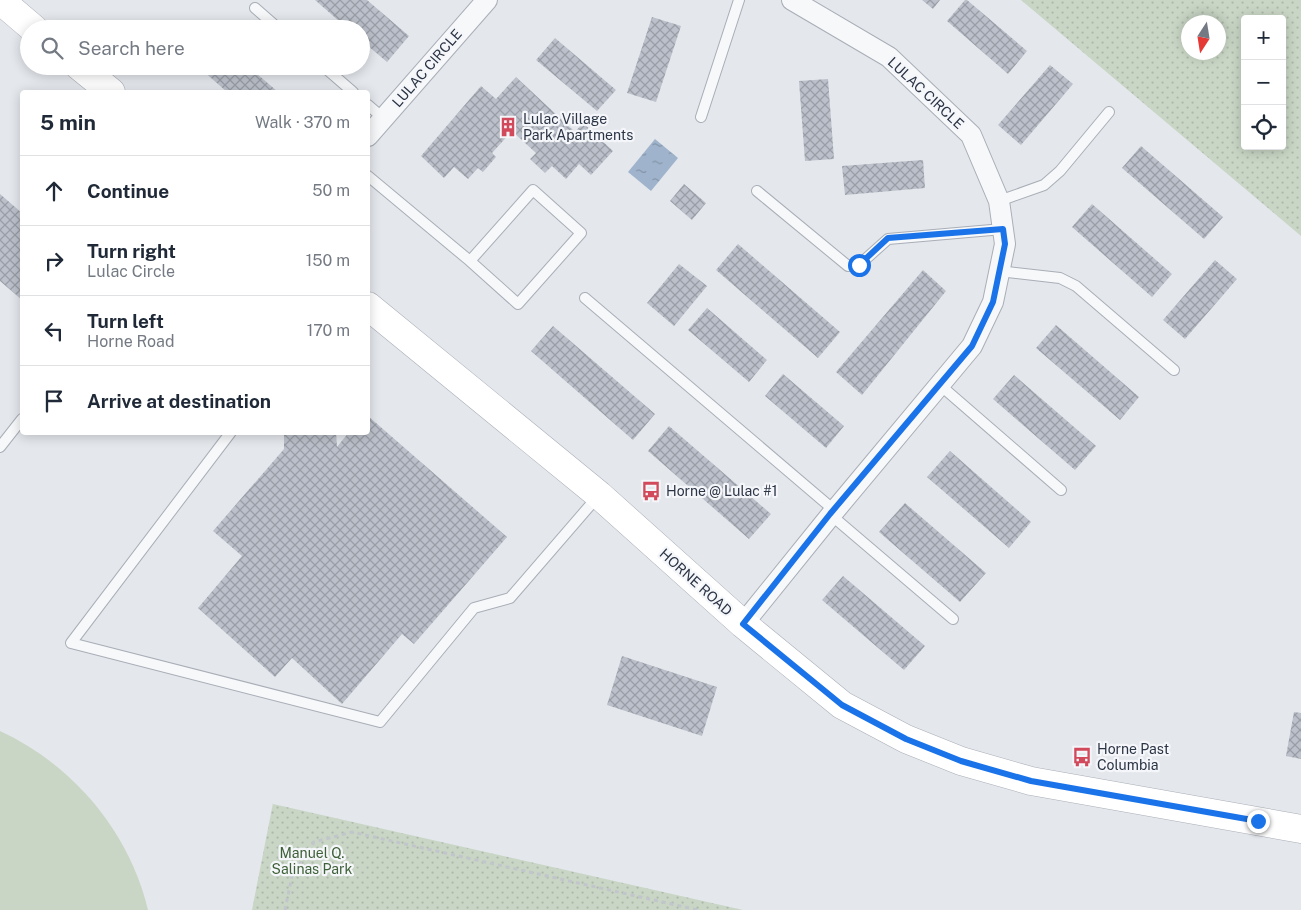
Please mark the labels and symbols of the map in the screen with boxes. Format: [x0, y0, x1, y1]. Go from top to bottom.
north arrow [1181, 15, 1226, 60]
street label: LULAC CIRCLE [389, 26, 465, 110]
street label: LULAC CIRCLE [885, 54, 967, 132]
place label: Lulac Village Park Apartments [523, 111, 633, 143]
building icon: Lulac Village Park Apartments [497, 116, 519, 138]
route start [848, 254, 871, 277]
bus stop icon: Horne @ Lulac #1 [640, 480, 662, 502]
place label: Horne @ Lulac #1 [666, 483, 777, 499]
street label: HORNE ROAD [657, 545, 735, 619]
place label: Horne Past Columbia [1097, 741, 1169, 773]
bus stop icon: Horne Past Columbia [1071, 746, 1093, 768]
route end [1247, 810, 1270, 833]
park label: Manuel Q. Salinas Park [272, 845, 353, 877]

